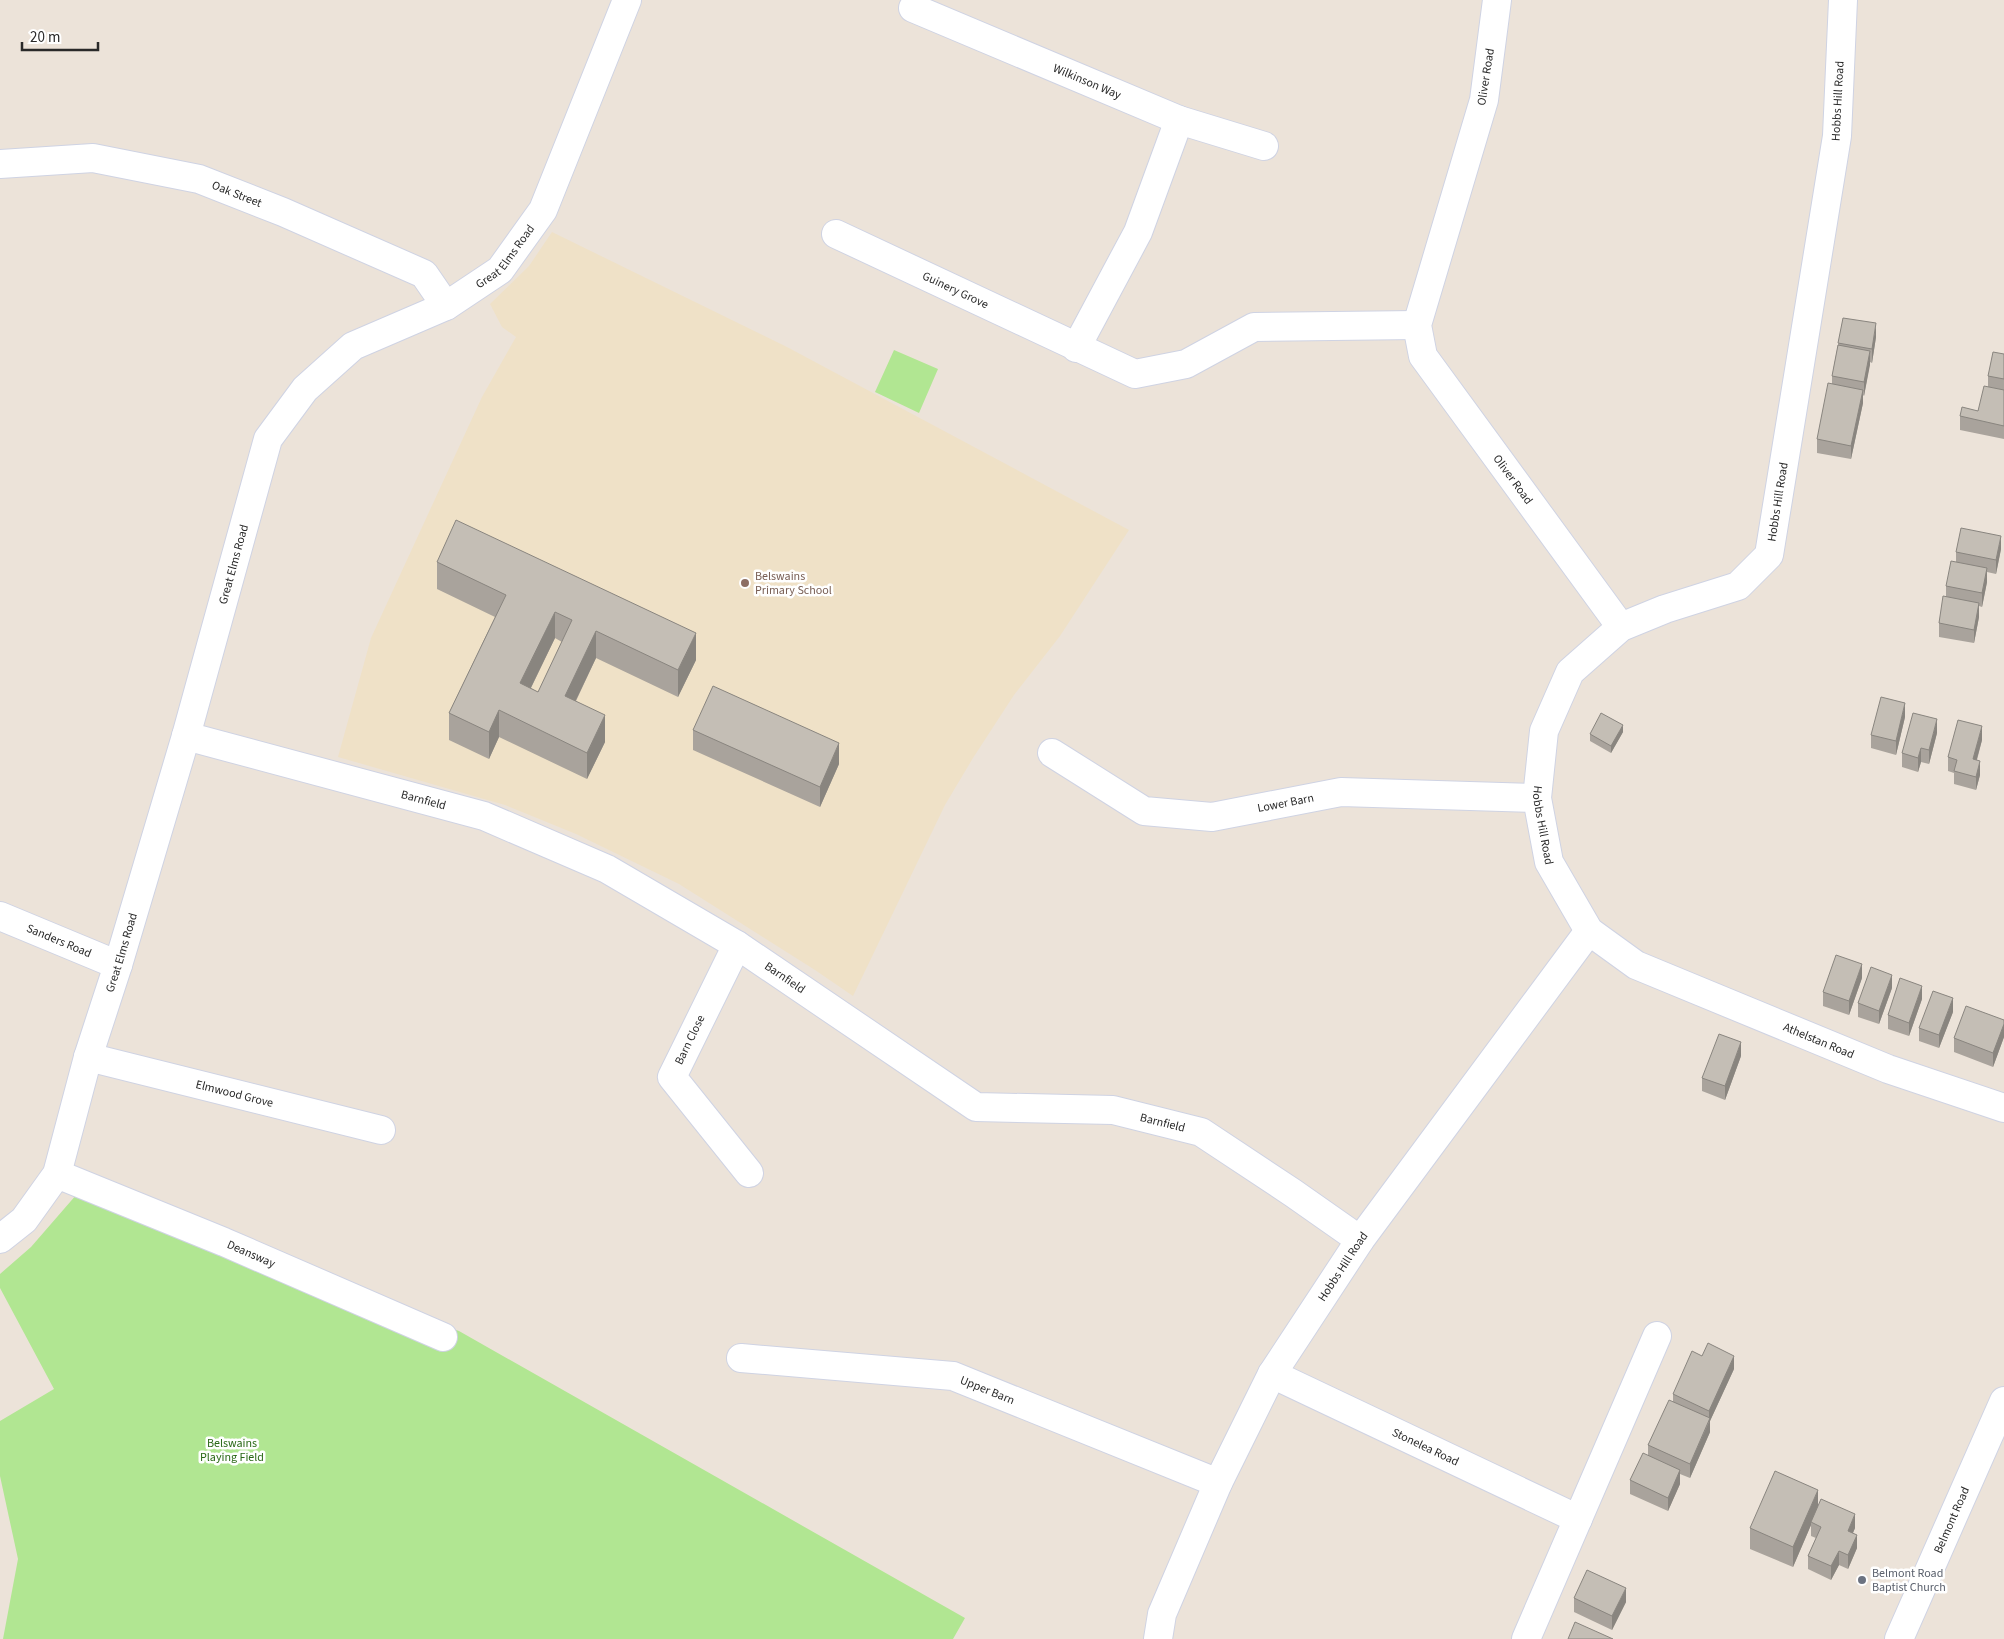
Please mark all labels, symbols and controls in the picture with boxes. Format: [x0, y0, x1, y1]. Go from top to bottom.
scale bar [22, 20, 99, 52]
text: 20 m [30, 27, 60, 48]
street label: Oliver Road [1473, 47, 1499, 107]
street label: Wilkinson Way [1051, 59, 1124, 103]
street label: Hobbs Hill Road [1827, 61, 1849, 141]
street label: Oak Street [209, 176, 264, 211]
street label: Great Elms Road [472, 221, 539, 293]
street label: Guinery Grove [920, 267, 991, 313]
street label: Oliver Road [1489, 451, 1537, 508]
street label: Hobbs Hill Road [1763, 461, 1793, 543]
street label: Great Elms Road [214, 522, 253, 606]
place label: Belswains Primary School [755, 568, 832, 599]
marker: Belswains Primary School [739, 577, 751, 589]
street label: Hobbs Hill Road [1528, 785, 1558, 866]
street label: Barnfield [399, 786, 448, 814]
street label: Lower Barn [1256, 789, 1315, 817]
street label: Great Elms Road [101, 911, 142, 994]
street label: Sanders Road [24, 919, 94, 962]
street label: Barnfield [761, 958, 809, 997]
street label: Barn Close [671, 1012, 709, 1068]
street label: Athelstan Road [1781, 1018, 1857, 1063]
street label: Elmwood Grove [194, 1076, 275, 1111]
street label: Barnfield [1138, 1109, 1187, 1136]
street label: Hobbs Hill Road [1313, 1228, 1372, 1305]
street label: Deansway [224, 1236, 278, 1272]
street label: Upper Barn [958, 1371, 1017, 1409]
street label: Stonelea Road [1389, 1424, 1462, 1470]
park label: Belswains Playing Field [200, 1435, 264, 1466]
street label: Belmont Road [1929, 1484, 1974, 1556]
place label: Belmont Road Baptist Church [1872, 1565, 1946, 1596]
marker: Belmont Road Baptist Church [1856, 1574, 1868, 1586]

